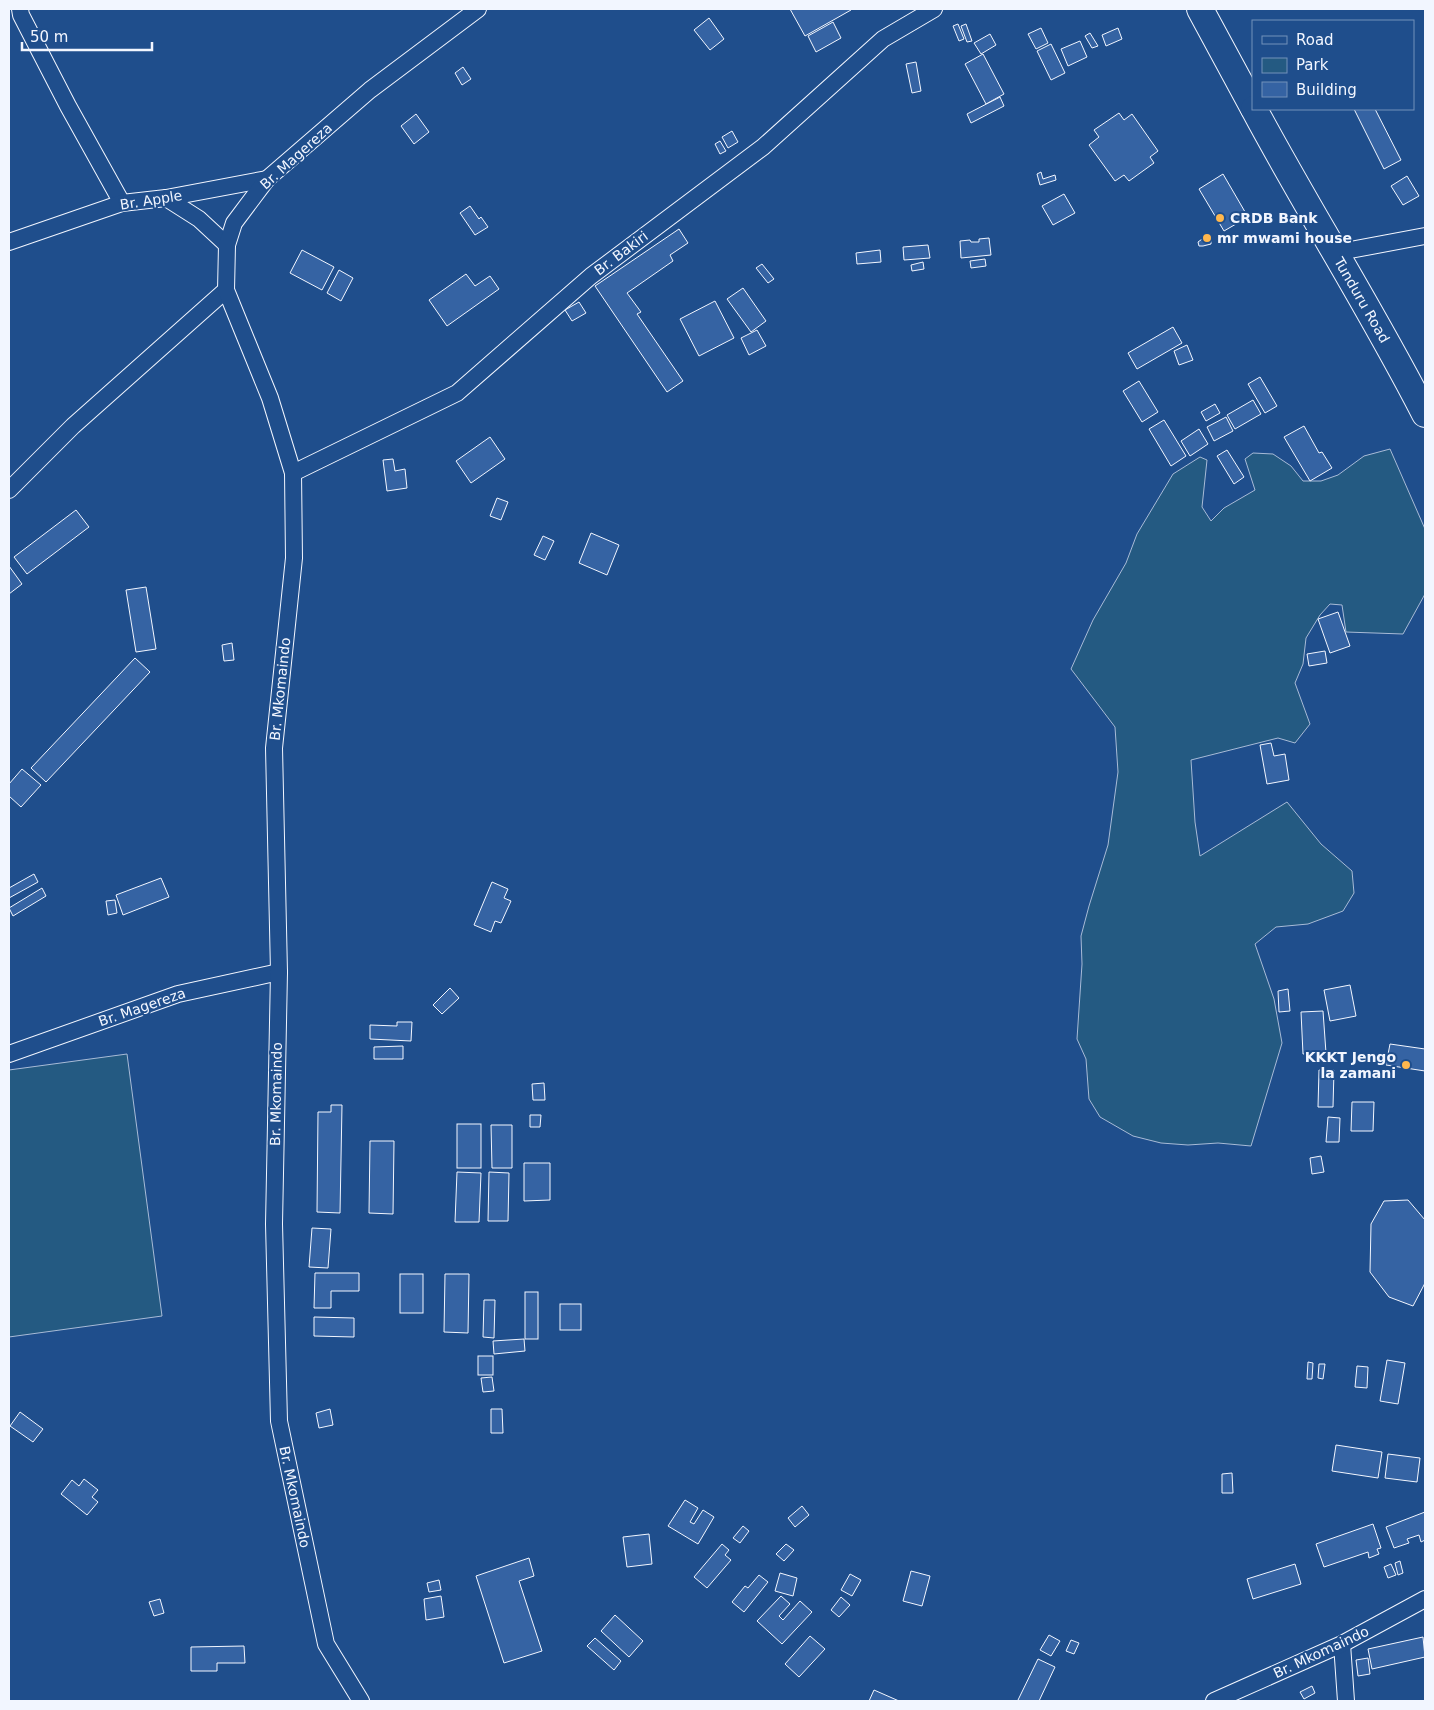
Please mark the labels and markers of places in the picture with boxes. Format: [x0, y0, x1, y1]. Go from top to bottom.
place label: CRDB Bank [1230, 210, 1318, 226]
marker: CRDB Bank [1214, 212, 1226, 224]
place label: mr mwami house [1217, 230, 1352, 246]
marker: mr mwami house [1201, 232, 1213, 244]
place label: KKKT Jengo la zamani [1305, 1049, 1396, 1081]
marker: KKKT Jengo la zamani [1400, 1059, 1412, 1071]

